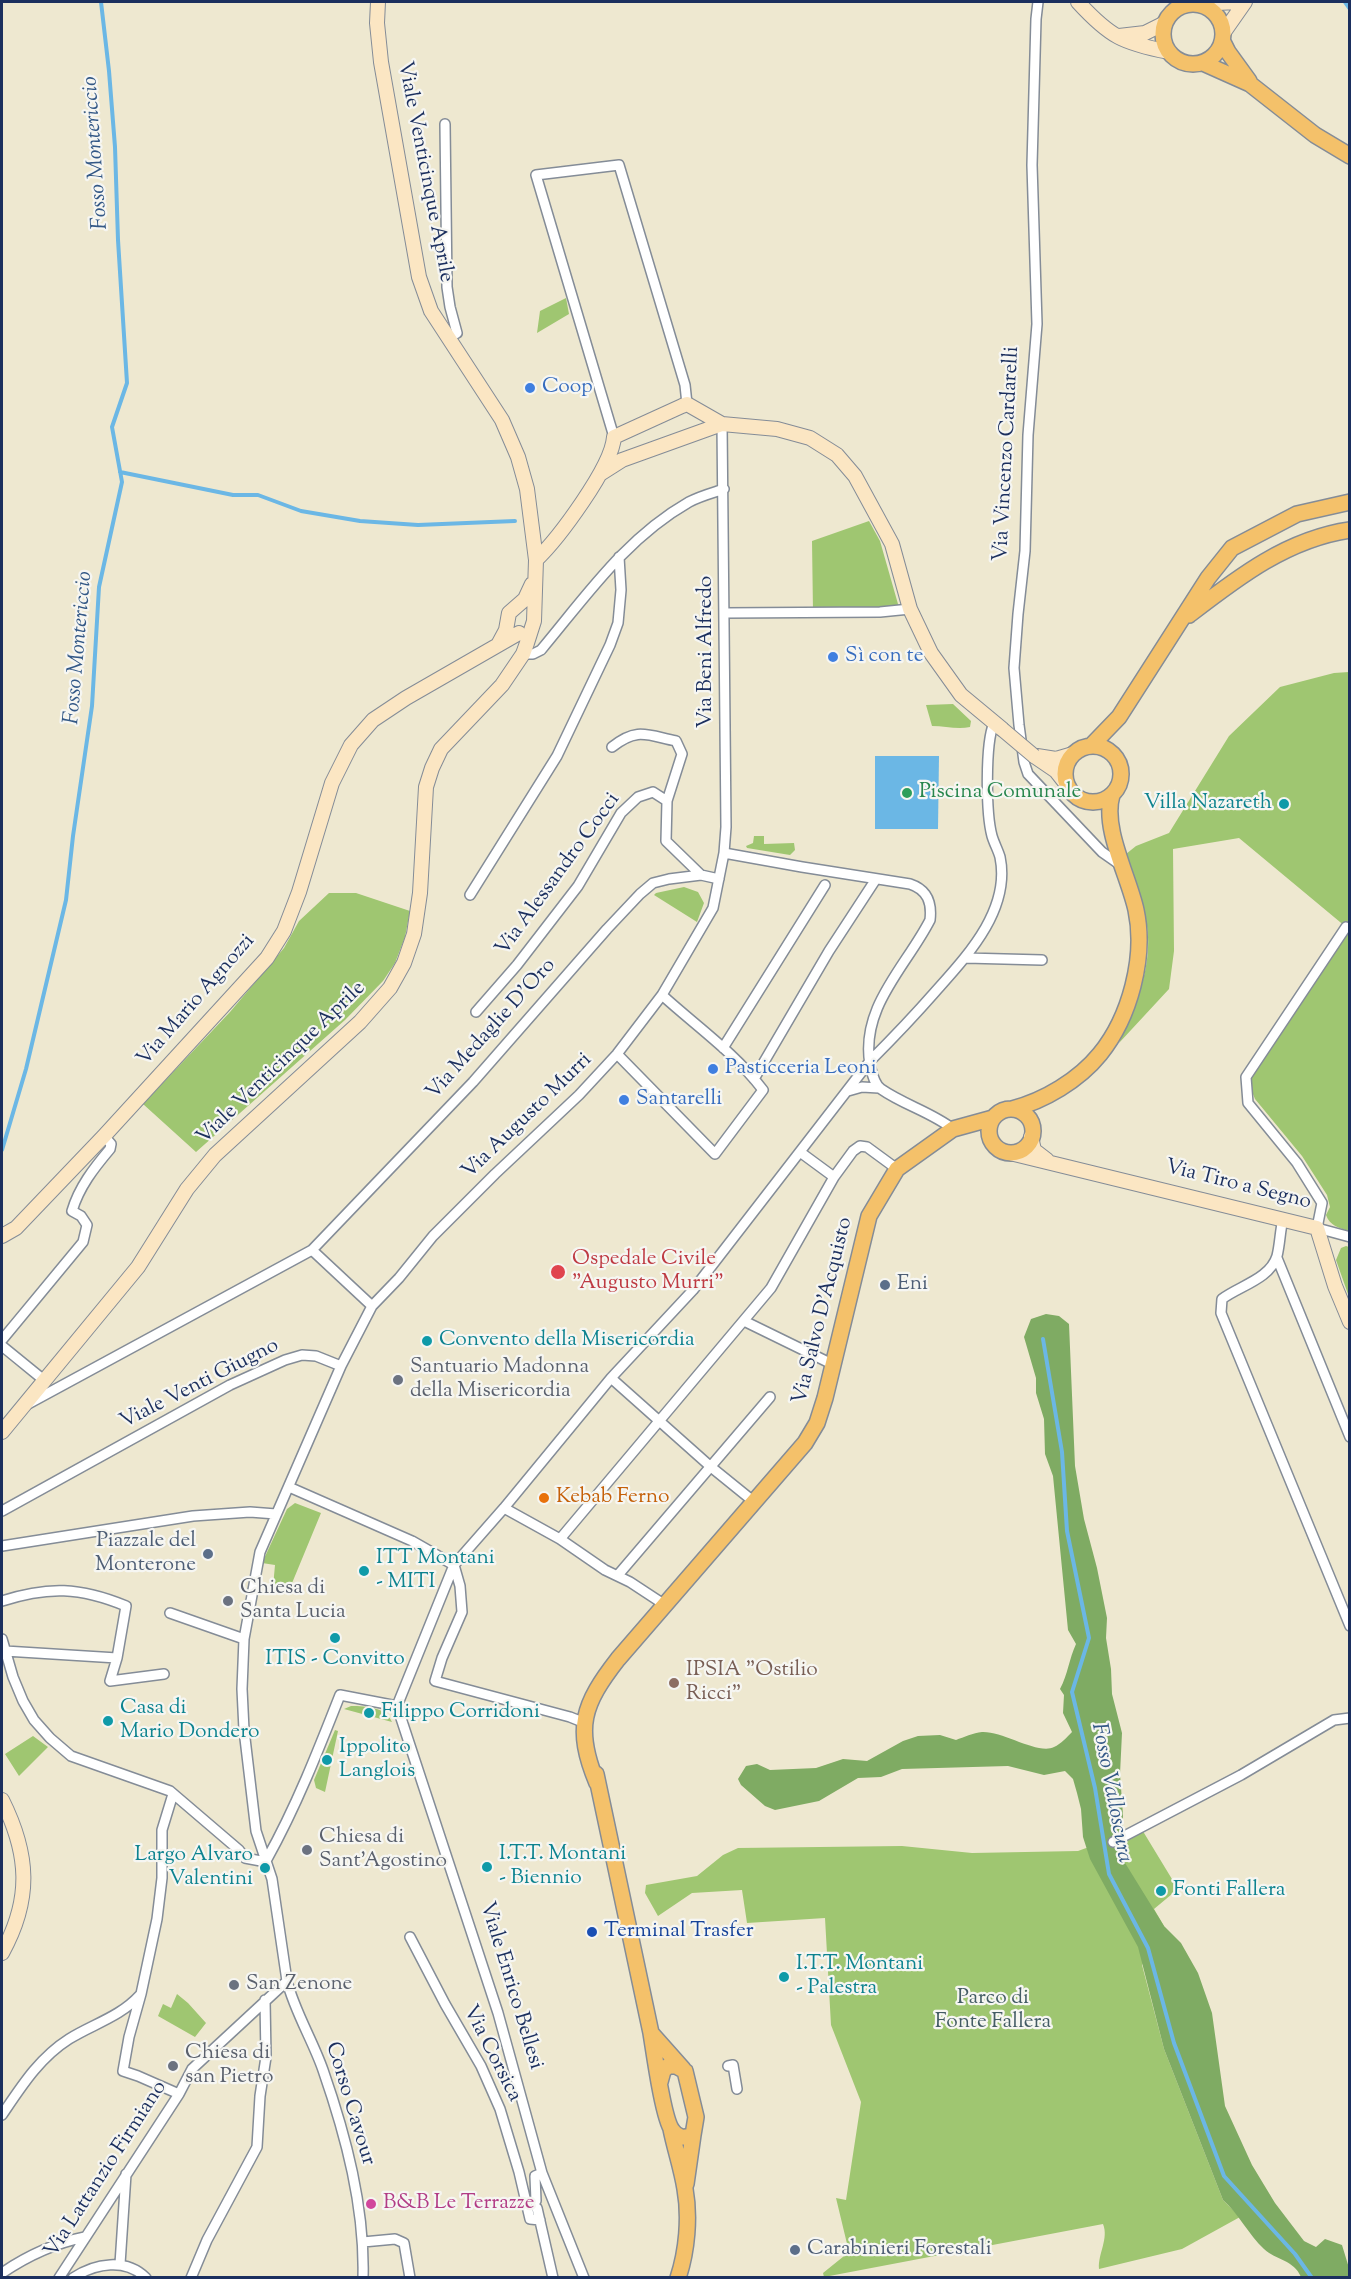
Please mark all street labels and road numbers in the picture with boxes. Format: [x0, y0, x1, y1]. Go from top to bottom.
street label: Viale Venticinque Aprile [390, 59, 458, 285]
street label: Via Vincenzo Cardarelli [990, 346, 1026, 562]
street label: Via Beni Alfredo [694, 576, 720, 728]
street label: Via Alessandro Cocci [492, 789, 626, 961]
street label: Via Mario Agnozzi [133, 930, 261, 1072]
street label: Via Medaglie D'Oro [422, 954, 562, 1106]
street label: Viale Venticinque Aprile [193, 977, 371, 1151]
street label: Via Augusto Murri [458, 1049, 598, 1185]
street label: Via Tiro a Segno [1162, 1156, 1314, 1216]
street label: Via Salvo D'Acquisto [789, 1215, 859, 1407]
street label: Viale Venti Giugno [116, 1334, 284, 1436]
street label: Viale Enrico Bellesi [473, 1899, 547, 2073]
street label: Via Corsica [456, 2002, 526, 2106]
street label: Corso Cavour [318, 2039, 380, 2169]
street label: Via Lattanzio Firmiano [40, 2077, 174, 2263]

